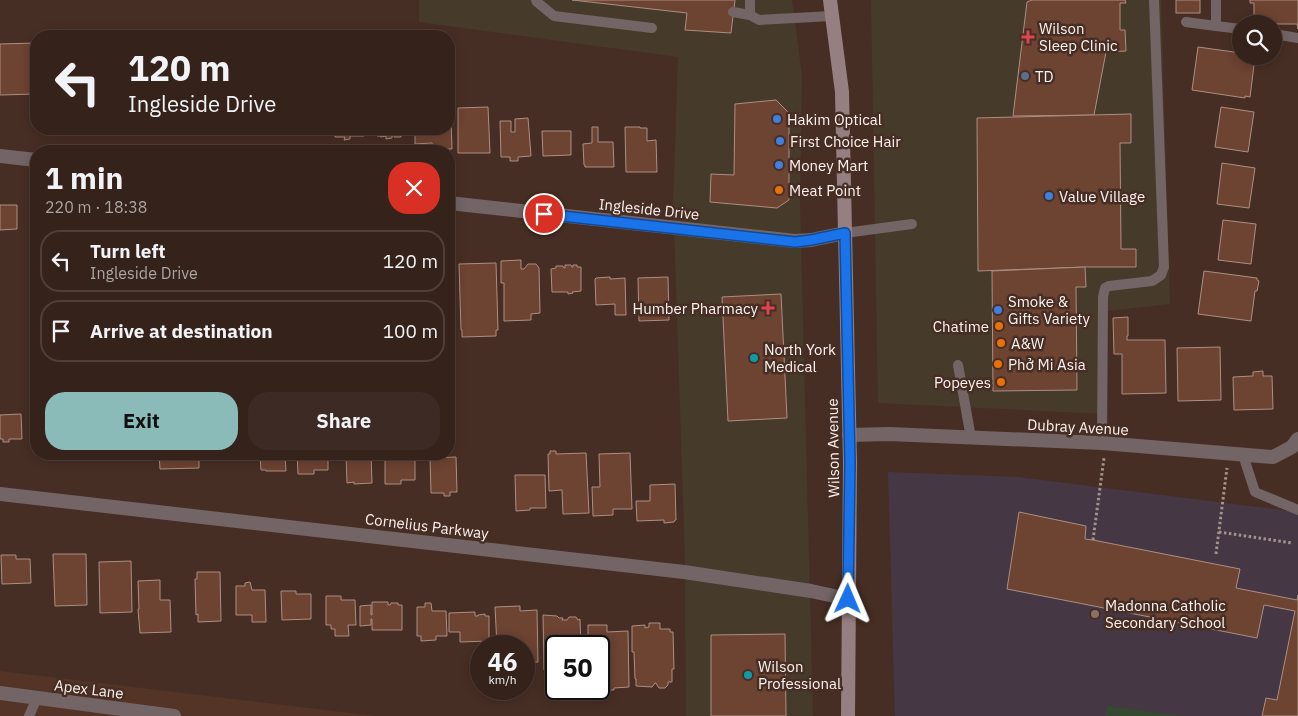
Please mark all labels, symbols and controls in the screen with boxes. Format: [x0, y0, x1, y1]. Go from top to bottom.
map controls [1232, 15, 1282, 65]
button: search [1232, 15, 1282, 65]
place label: Wilson Sleep Clinic [1039, 19, 1118, 55]
marker: Wilson Sleep Clinic [1021, 30, 1035, 44]
text: 120 m [128, 45, 231, 91]
icon: left [45, 50, 110, 115]
place label: TD [1035, 67, 1054, 86]
marker: TD [1019, 70, 1031, 82]
text: Ingleside Drive [128, 89, 276, 118]
place label: Hakim Optical [787, 110, 882, 129]
marker: Hakim Optical [771, 113, 783, 125]
place label: First Choice Hair [790, 132, 901, 151]
marker: First Choice Hair [774, 135, 786, 147]
place label: Money Mart [789, 156, 868, 175]
text: 1 min [45, 158, 123, 197]
marker: Money Mart [773, 159, 785, 171]
button: close [388, 162, 440, 214]
place label: Meat Point [789, 181, 861, 200]
marker: Meat Point [773, 184, 785, 196]
place label: Value Village [1059, 187, 1145, 206]
marker: Value Village [1043, 190, 1055, 202]
pin [523, 193, 565, 235]
street label: Ingleside Drive [598, 194, 700, 224]
text: 220 m · 18:38 [45, 197, 147, 217]
icon: arrive [530, 200, 558, 228]
text: Turn left [90, 239, 166, 263]
icon: left [47, 247, 75, 275]
text: 120 m [383, 249, 438, 273]
text: Ingleside Drive [90, 263, 198, 283]
place label: Smoke & Gifts Variety [1008, 292, 1091, 328]
place label: Humber Pharmacy [633, 299, 759, 318]
marker: Humber Pharmacy [762, 302, 774, 314]
marker: Smoke & Gifts Variety [992, 304, 1004, 316]
icon: arrive [47, 317, 75, 345]
place label: Chatime [933, 317, 989, 336]
text: Arrive at destination [90, 319, 273, 343]
text: 100 m [383, 319, 438, 343]
marker: Chatime [993, 320, 1005, 332]
place label: A&W [1011, 334, 1045, 353]
marker: A&W [995, 337, 1007, 349]
place label: North York Medical [764, 340, 836, 376]
marker: North York Medical [748, 352, 760, 364]
place label: Phở Mi Asia [1008, 355, 1086, 374]
marker: Phở Mi Asia [992, 358, 1004, 370]
place label: Popeyes [934, 373, 991, 392]
marker: Popeyes [995, 376, 1007, 388]
button: Exit [45, 392, 238, 450]
button: Share [248, 392, 440, 450]
street label: Wilson Avenue [823, 398, 843, 498]
street label: Dubray Avenue [1027, 415, 1129, 439]
street label: Cornelius Parkway [364, 509, 490, 543]
position arrow [821, 572, 873, 624]
place label: Madonna Catholic Secondary School [1105, 596, 1226, 632]
marker: Madonna Catholic Secondary School [1089, 608, 1101, 620]
speed limit sign: 50 [545, 635, 610, 700]
text: 46 [487, 645, 518, 678]
place label: Wilson Professional [758, 657, 841, 693]
marker: Wilson Professional [742, 669, 754, 681]
text: km/h [488, 672, 517, 687]
street label: Apex Lane [53, 675, 125, 703]

